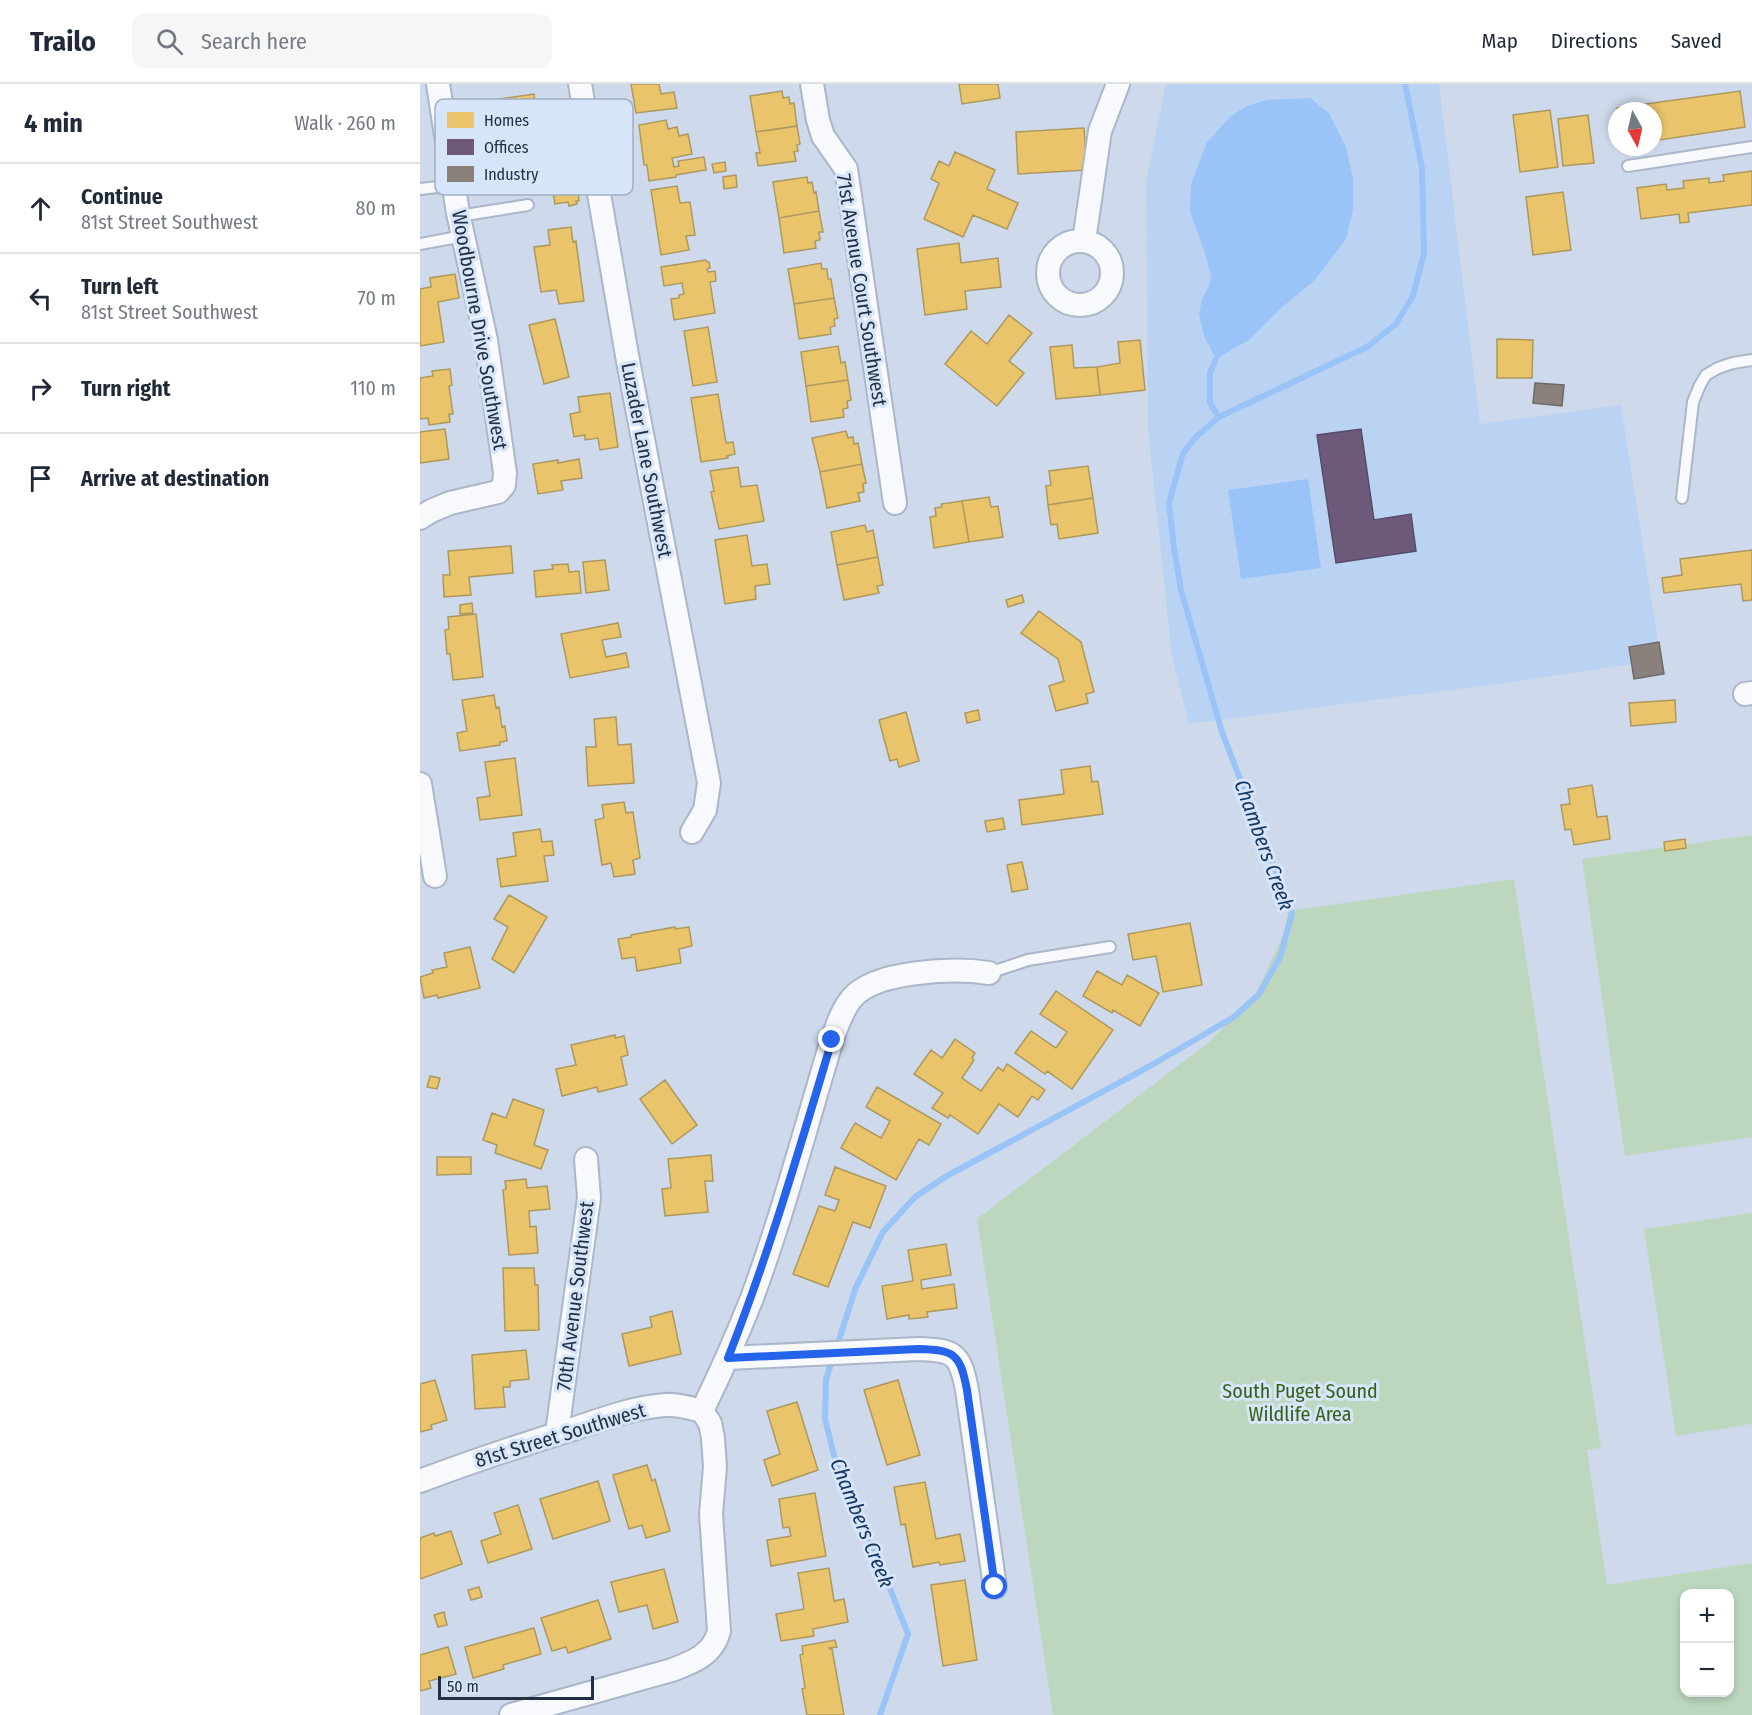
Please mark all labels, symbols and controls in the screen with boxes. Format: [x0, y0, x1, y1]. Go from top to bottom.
search box [132, 14, 552, 68]
text: Trailo [30, 25, 96, 58]
icon: search [153, 25, 186, 58]
text: Search here [201, 28, 307, 55]
text: Map [1481, 28, 1518, 54]
text: Directions [1551, 28, 1638, 54]
text: Saved [1671, 28, 1722, 54]
legend [435, 99, 633, 195]
north arrow [1608, 102, 1662, 156]
text: 4 min [24, 108, 83, 139]
text: Walk · 260 m [295, 111, 396, 135]
text: Homes [484, 111, 529, 130]
text: Offices [484, 138, 529, 157]
text: Industry [484, 165, 539, 184]
street label: 71st Avenue Court Southwest [832, 172, 892, 408]
text: Continue [81, 183, 163, 210]
icon: ahead [24, 192, 57, 225]
text: 80 m [356, 196, 396, 220]
street label: Woodbourne Drive Southwest [447, 208, 513, 452]
text: 81st Street Southwest [81, 210, 258, 234]
text: Turn left [81, 273, 159, 300]
icon: left [24, 282, 57, 315]
text: 70 m [358, 286, 396, 310]
text: 81st Street Southwest [81, 300, 258, 324]
street label: Luzader Lane Southwest [616, 360, 678, 560]
icon: right [24, 372, 57, 405]
text: Turn right [81, 375, 170, 402]
text: 110 m [350, 376, 396, 400]
icon: arrive [24, 462, 57, 495]
text: Arrive at destination [81, 465, 269, 492]
water label: Chambers Creek [1228, 776, 1300, 914]
route end [818, 1026, 844, 1052]
street label: 70th Avenue Southwest [551, 1199, 599, 1392]
park label: South Puget Sound Wildlife Area [1222, 1379, 1378, 1426]
street label: 81st Street Southwest [472, 1398, 649, 1472]
water label: Chambers Creek [824, 1455, 900, 1591]
route start [981, 1573, 1007, 1599]
map controls [1680, 1589, 1734, 1697]
button: + [1680, 1589, 1734, 1643]
button: − [1680, 1643, 1734, 1697]
scale bar [438, 1673, 594, 1700]
text: 50 m [447, 1677, 479, 1696]

